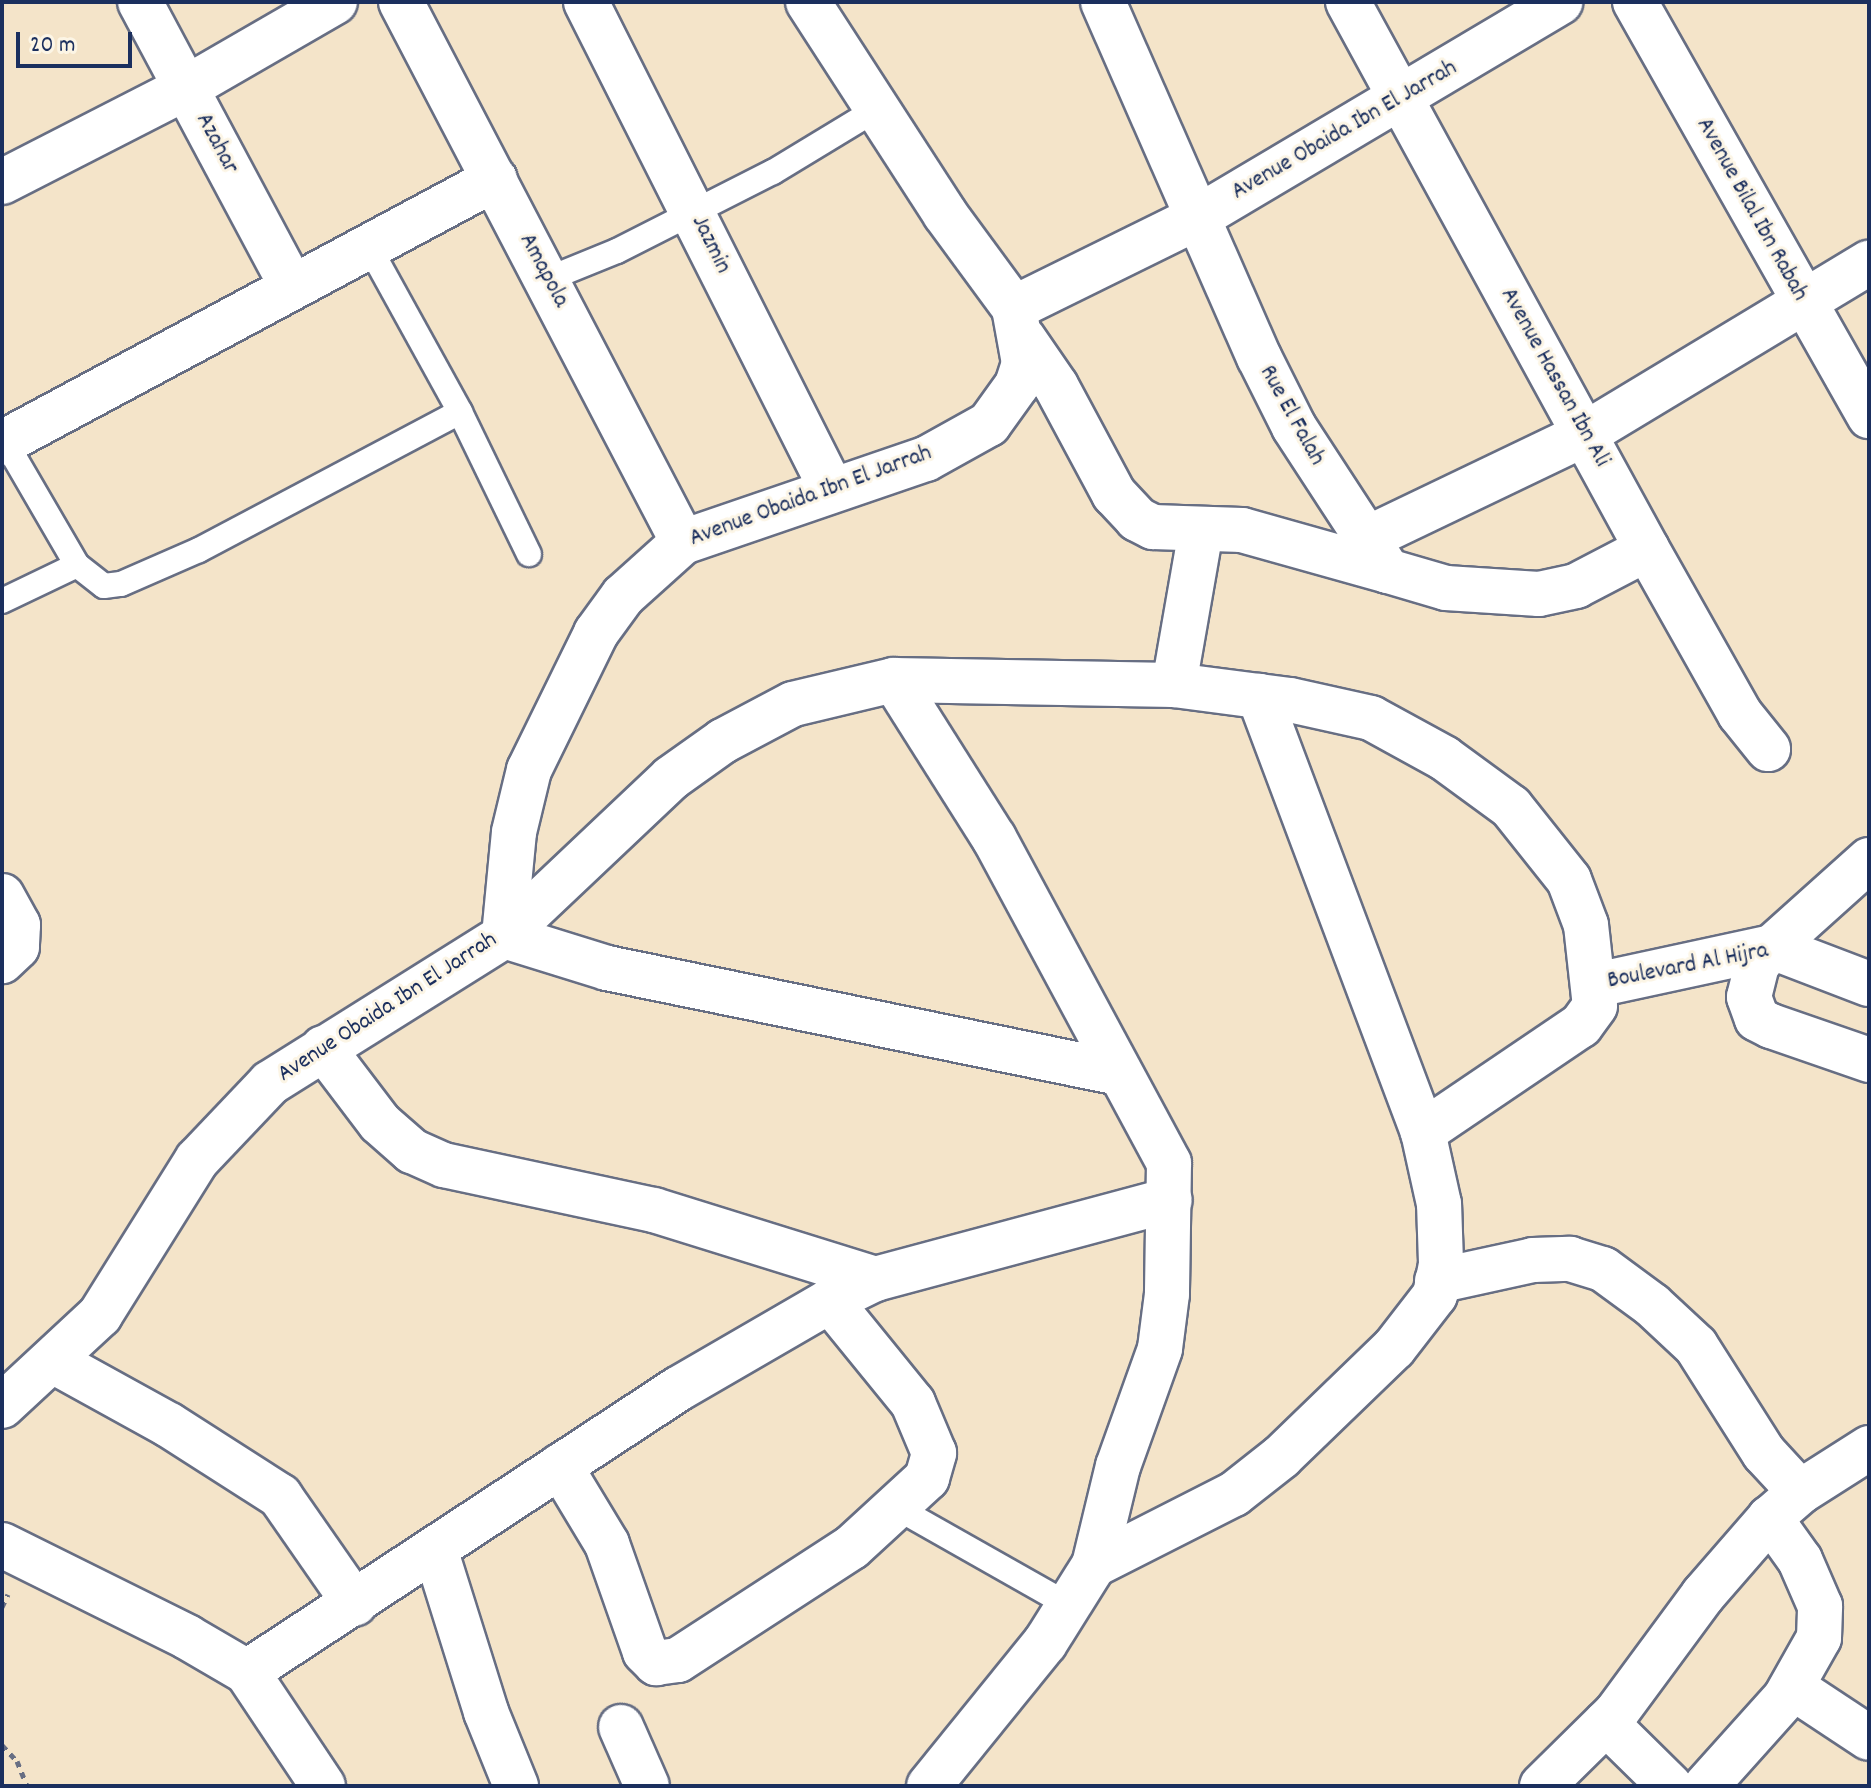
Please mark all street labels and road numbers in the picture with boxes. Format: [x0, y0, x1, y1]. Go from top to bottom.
street label: Avenue Obaida Ibn El Jarrah [1227, 55, 1463, 207]
street label: Azahar [188, 109, 244, 179]
street label: Avenue Bilal Ibn Rabah [1689, 113, 1813, 307]
street label: Jazmin [684, 211, 736, 279]
street label: Amapola [512, 229, 574, 313]
street label: Avenue Hassan Ibn Ali [1493, 283, 1615, 473]
street label: Rue El Falah [1252, 361, 1330, 471]
street label: Avenue Obaida Ibn El Jarrah [686, 440, 936, 554]
street label: Avenue Obaida Ibn El Jarrah [273, 926, 503, 1090]
street label: Boulevard Al Hijra [1605, 937, 1771, 997]

